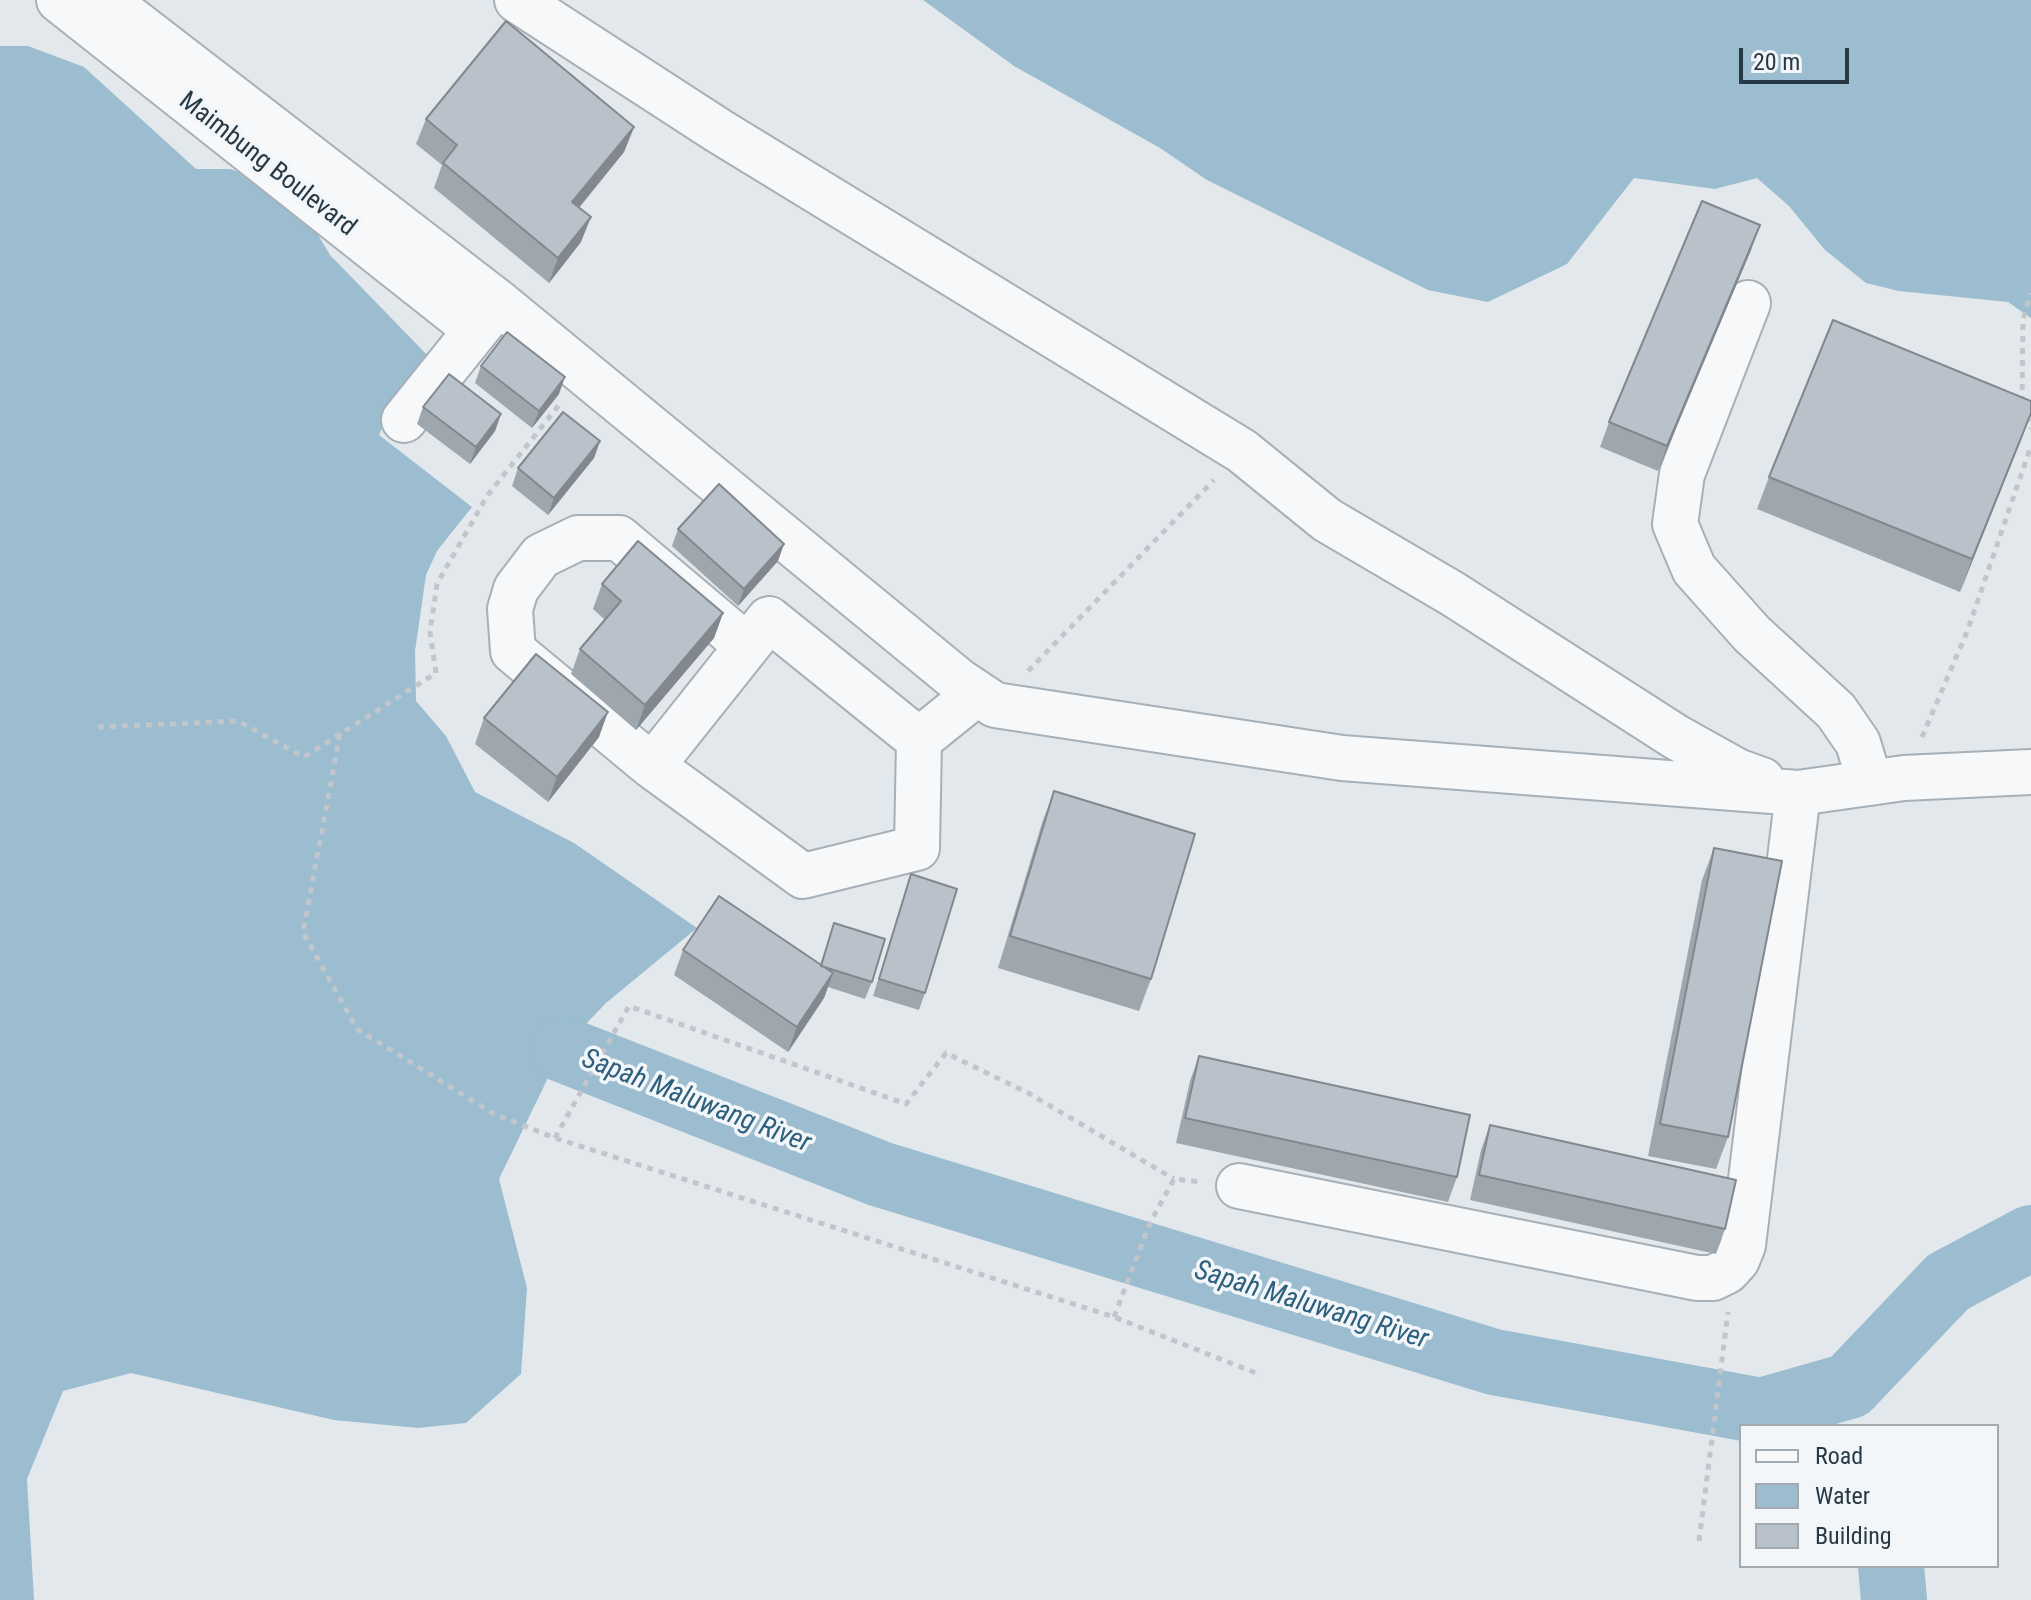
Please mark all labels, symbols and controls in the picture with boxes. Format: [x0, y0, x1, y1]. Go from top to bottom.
scale bar [1743, 32, 1853, 82]
text: 20 m [1753, 48, 1800, 76]
street label: Maimbung Boulevard [172, 86, 362, 244]
water label: Sapah Maluwang River [577, 1043, 815, 1161]
water label: Sapah Maluwang River [1190, 1254, 1432, 1358]
legend [1739, 1424, 1999, 1568]
text: Road [1815, 1442, 1863, 1470]
text: Water [1815, 1482, 1870, 1510]
text: Building [1815, 1522, 1892, 1550]

